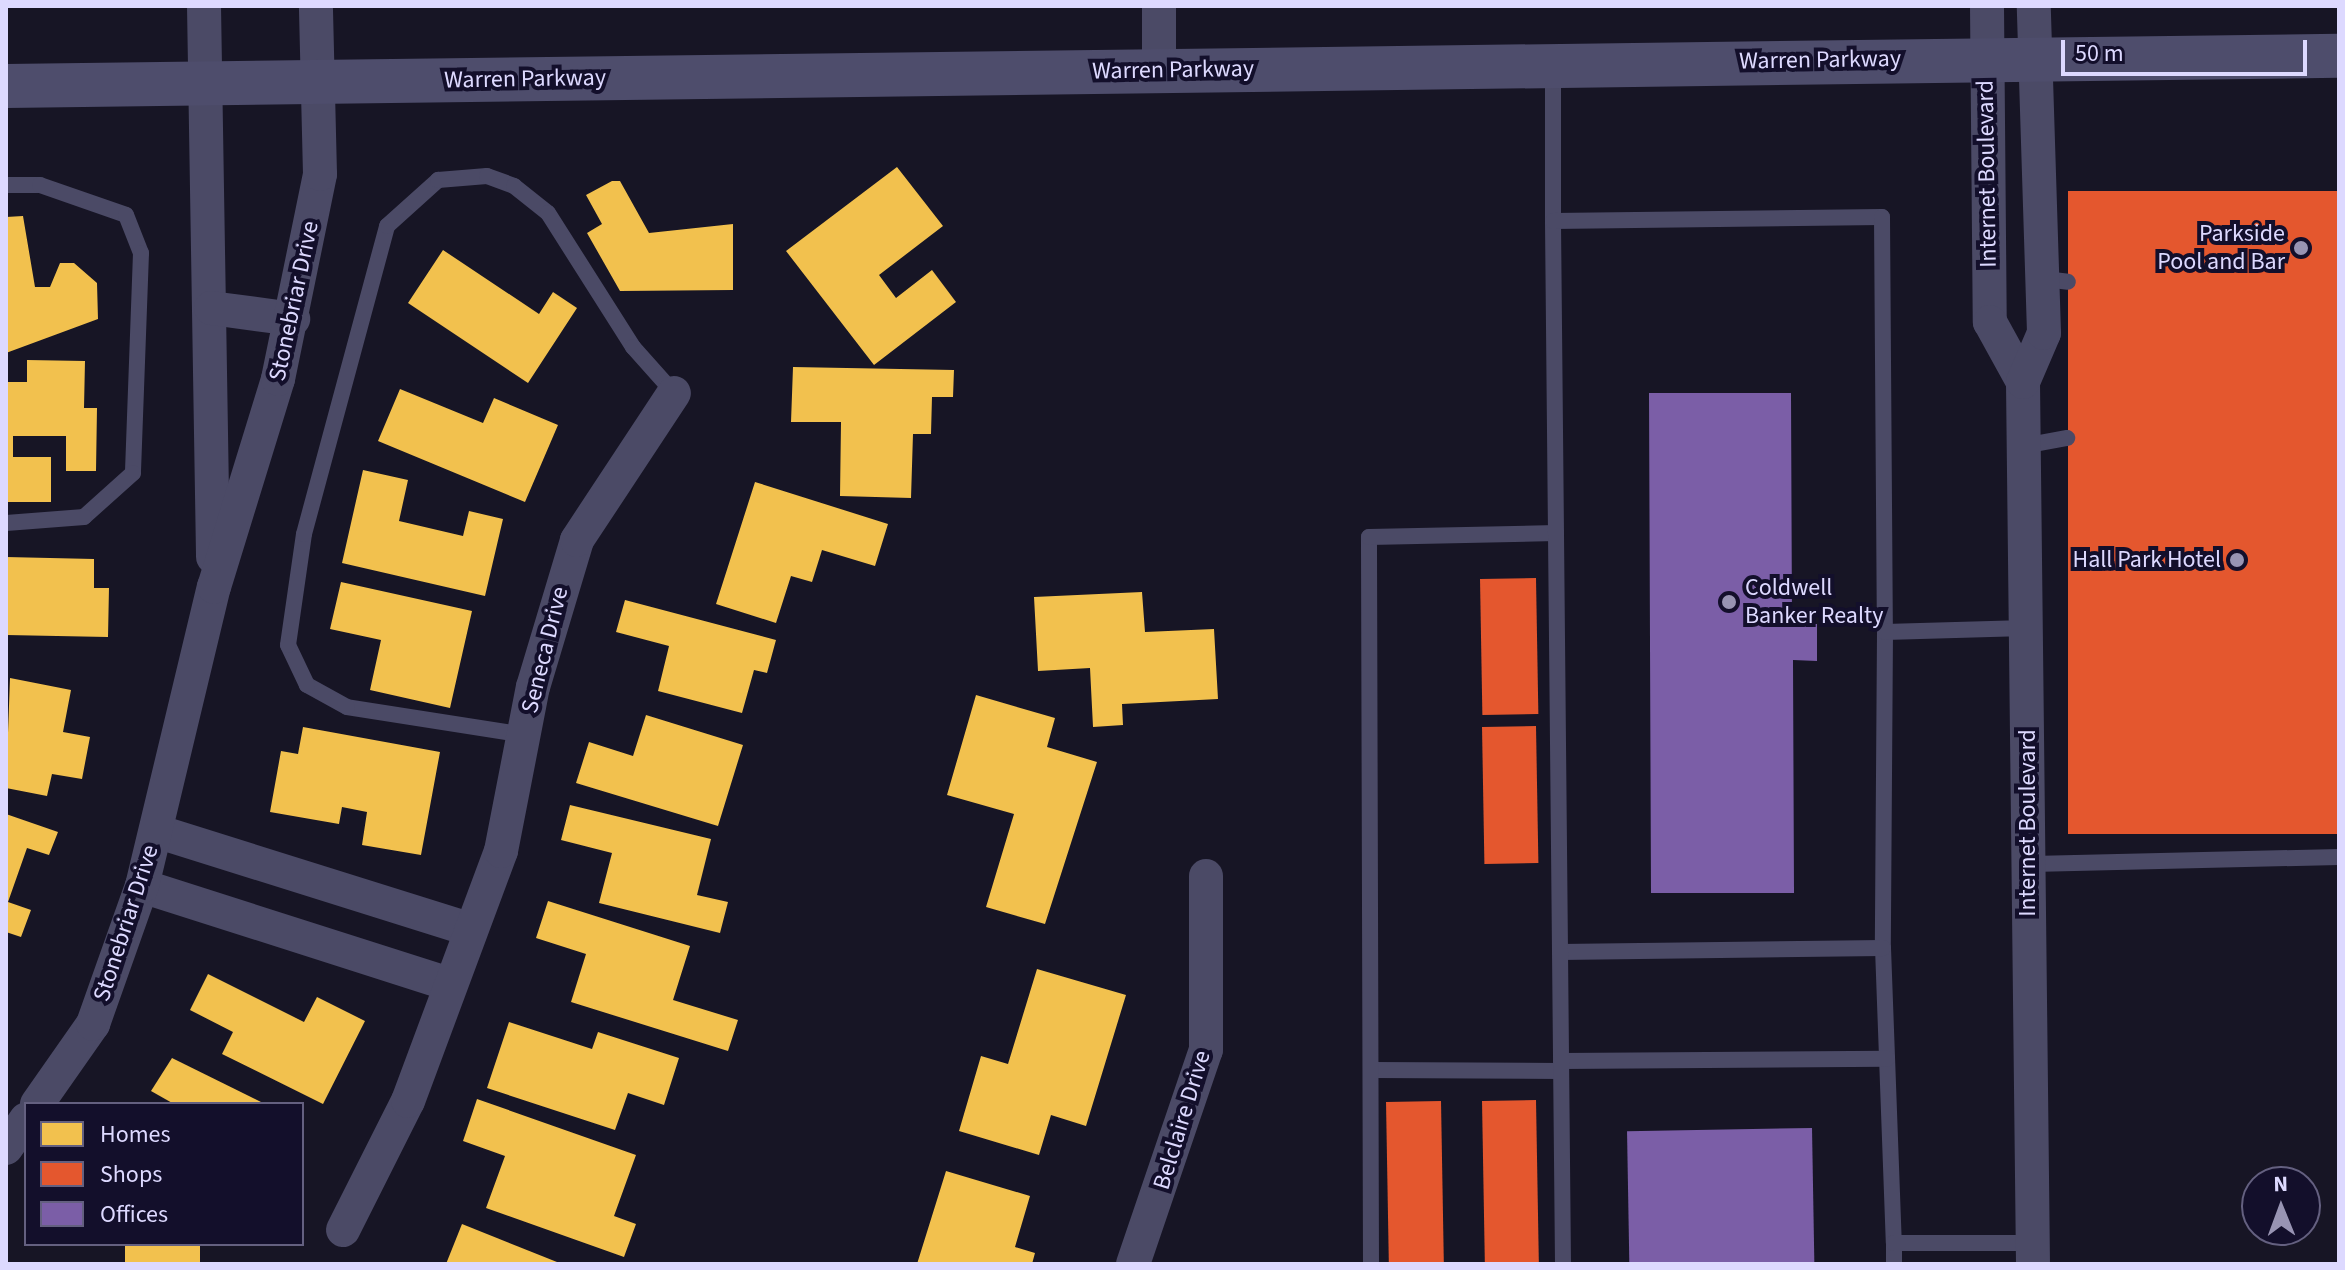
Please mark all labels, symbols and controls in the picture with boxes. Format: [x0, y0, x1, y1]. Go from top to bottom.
scale bar [2065, 24, 2311, 74]
text: 50 m [2075, 36, 2124, 71]
street label: Warren Parkway [1739, 44, 1901, 76]
street label: Warren Parkway [1092, 54, 1254, 86]
street label: Warren Parkway [444, 63, 606, 95]
street label: Internet Boulevard [1971, 80, 2003, 268]
street label: Stonebriar Drive [263, 218, 325, 384]
place label: Parkside Pool and Bar [2157, 220, 2285, 276]
marker: Parkside Pool and Bar [2292, 239, 2310, 257]
place label: Hall Park Hotel [2073, 546, 2221, 574]
marker: Hall Park Hotel [2228, 551, 2246, 569]
place label: Coldwell Banker Realty [1745, 574, 1883, 630]
street label: Seneca Drive [515, 584, 575, 716]
marker: Coldwell Banker Realty [1720, 593, 1738, 611]
street label: Internet Boulevard [2014, 729, 2042, 917]
street label: Stonebriar Drive [87, 841, 165, 1005]
street label: Belclaire Drive [1147, 1047, 1217, 1193]
legend [24, 1102, 304, 1246]
text: Homes [100, 1117, 171, 1152]
text: Shops [100, 1157, 162, 1192]
north arrow [2241, 1166, 2321, 1246]
text: N [2273, 1168, 2288, 1200]
text: Offices [100, 1197, 168, 1232]

